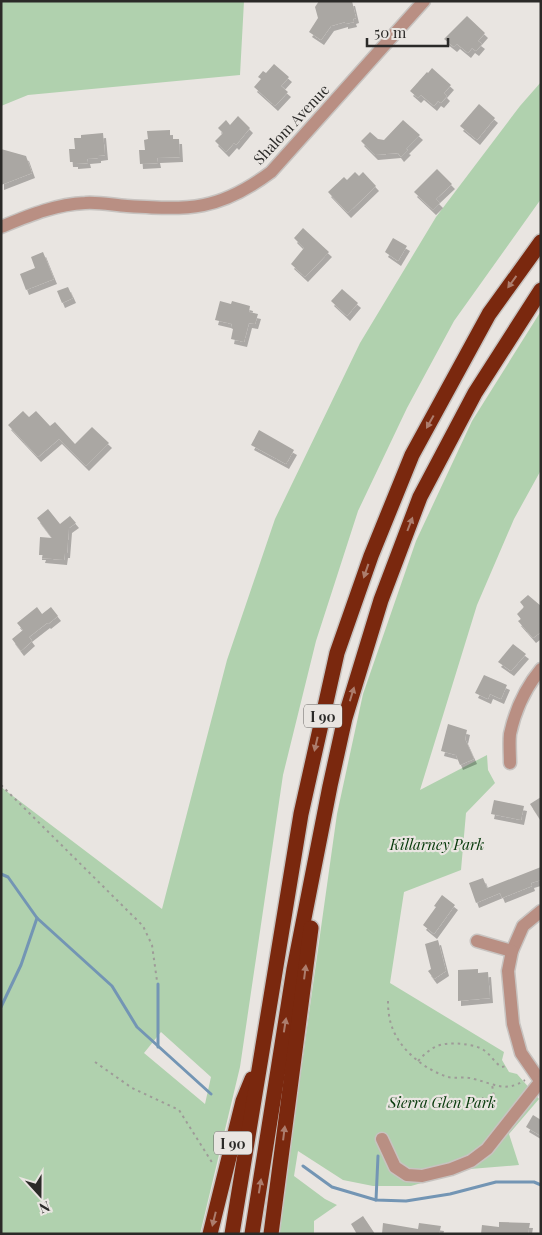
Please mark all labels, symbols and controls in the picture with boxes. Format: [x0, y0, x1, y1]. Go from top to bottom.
scale bar [367, 15, 448, 47]
text: 50 m [374, 22, 407, 42]
street label: Shalom Avenue [249, 80, 333, 168]
one-way arrow [507, 275, 517, 289]
one-way arrow [426, 414, 434, 429]
one-way arrow [406, 516, 414, 531]
one-way arrow [362, 564, 370, 579]
one-way arrow [349, 687, 357, 702]
road number: I 90 [304, 704, 342, 728]
one-way arrow [312, 736, 320, 752]
park label: Killarney Park [389, 834, 484, 854]
one-way arrow [301, 964, 309, 980]
one-way arrow [281, 1017, 289, 1033]
park label: Sierra Glen Park [387, 1092, 496, 1112]
one-way arrow [280, 1125, 288, 1141]
road number: I 90 [214, 1132, 252, 1154]
north arrow [15, 1170, 65, 1220]
one-way arrow [256, 1177, 264, 1193]
text: N [37, 1197, 53, 1218]
one-way arrow [209, 1211, 217, 1226]

